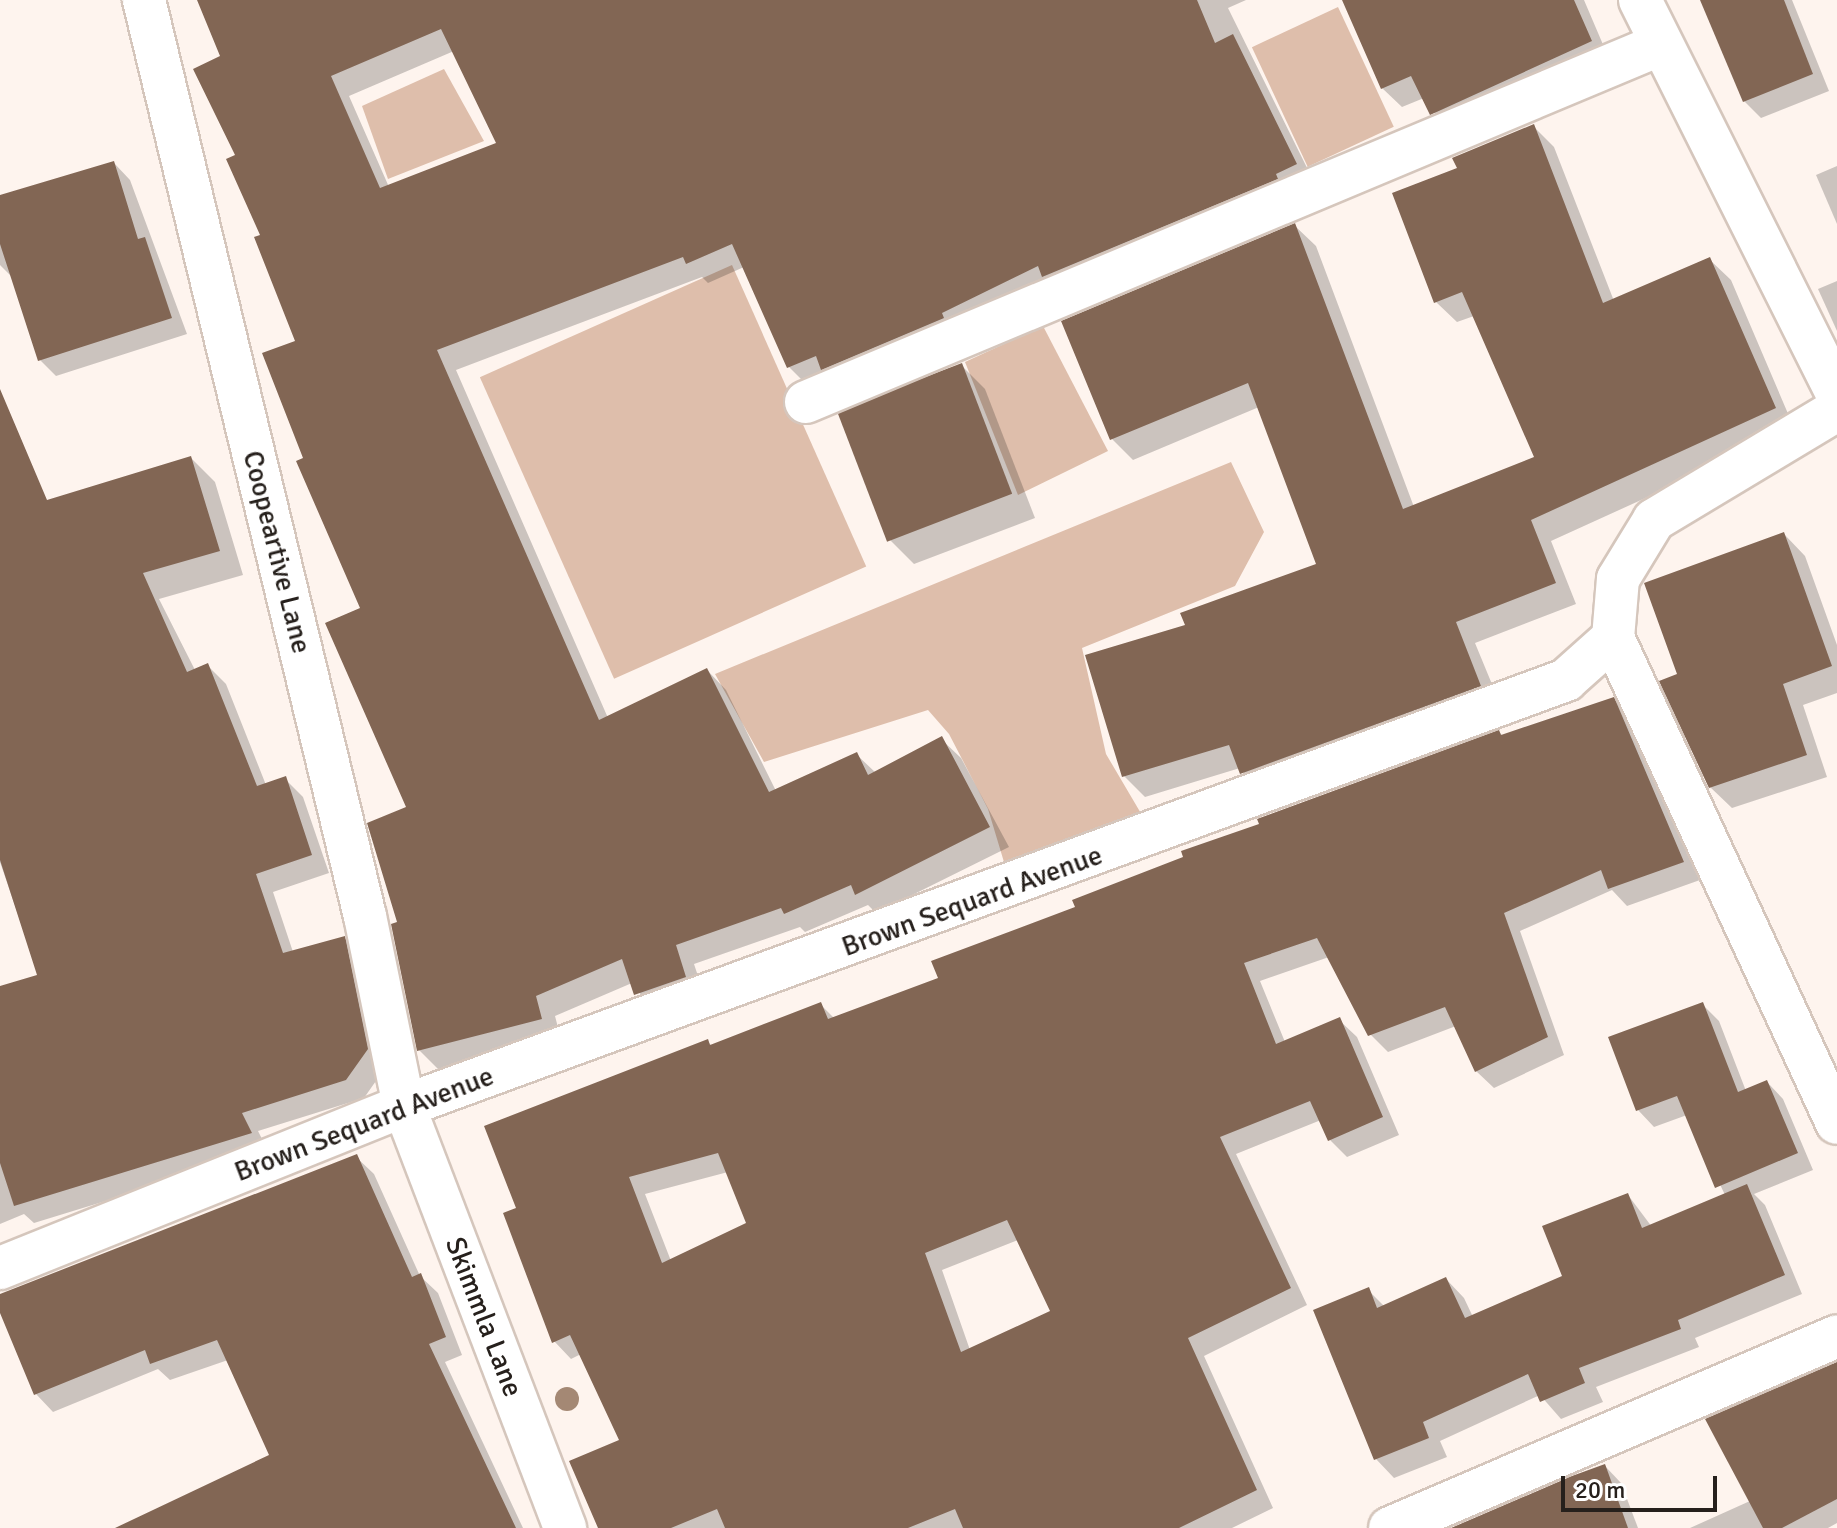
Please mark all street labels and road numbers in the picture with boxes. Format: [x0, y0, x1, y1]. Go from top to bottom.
street label: Coopeartive Lane [236, 447, 318, 657]
street label: Brown Sequard Avenue [837, 838, 1107, 964]
street label: Brown Sequard Avenue [230, 1059, 498, 1189]
street label: Skimmla Lane [438, 1233, 530, 1401]

